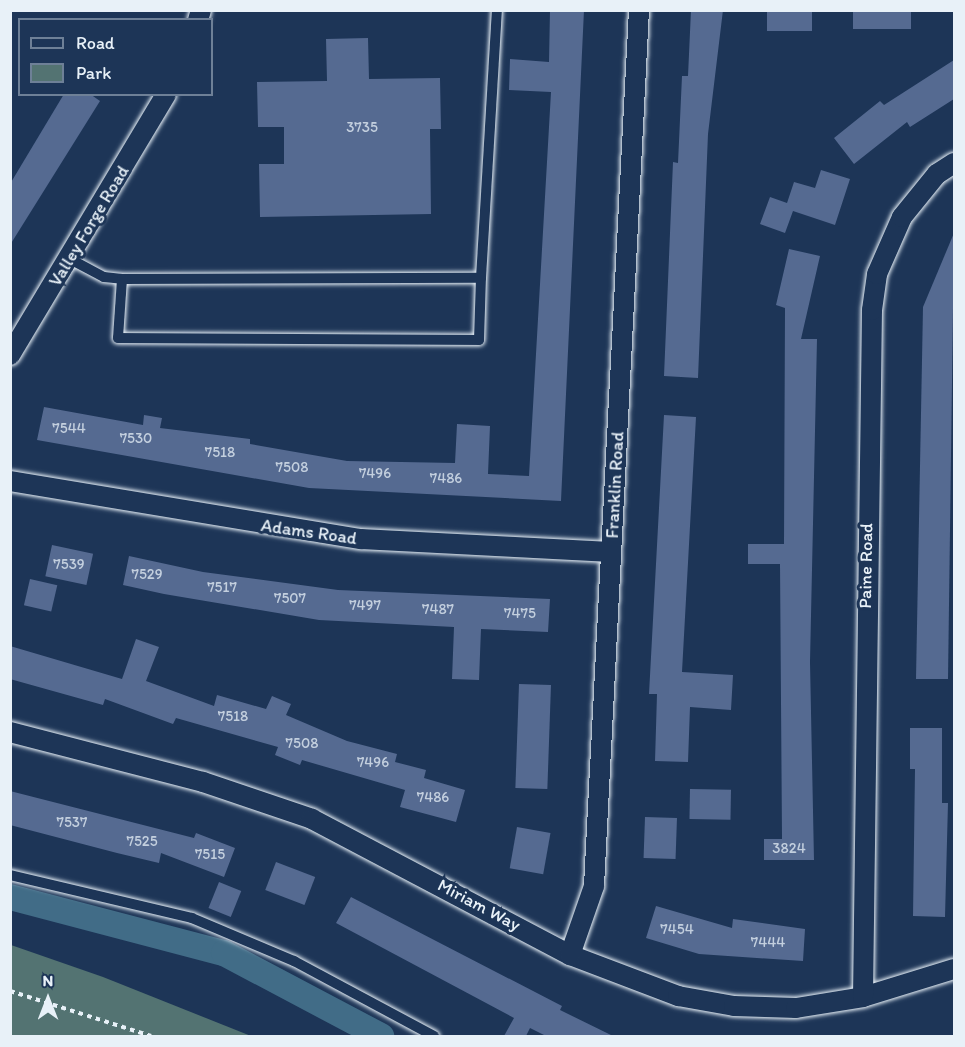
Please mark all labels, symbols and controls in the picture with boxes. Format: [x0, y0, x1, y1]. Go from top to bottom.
legend [18, 18, 213, 96]
text: Road [76, 32, 115, 54]
text: Park [76, 62, 111, 84]
house number: 3735 [346, 119, 378, 137]
street label: Valley Forge Road [45, 162, 133, 290]
house number: 7544 [52, 420, 86, 438]
house number: 7530 [120, 430, 152, 448]
street label: Franklin Road [601, 431, 629, 539]
house number: 7518 [205, 444, 235, 462]
house number: 7508 [276, 459, 308, 477]
house number: 7496 [359, 465, 391, 483]
house number: 7486 [430, 470, 462, 488]
street label: Adams Road [260, 515, 358, 549]
street label: Paine Road [854, 523, 878, 609]
house number: 7539 [53, 556, 85, 574]
house number: 7529 [131, 566, 163, 584]
house number: 7517 [207, 579, 237, 597]
house number: 7507 [274, 590, 306, 608]
house number: 7497 [349, 597, 381, 615]
house number: 7487 [422, 601, 454, 619]
house number: 7475 [504, 605, 536, 623]
house number: 7518 [218, 708, 248, 726]
house number: 7508 [286, 735, 318, 753]
house number: 7496 [357, 754, 389, 772]
house number: 7486 [417, 789, 449, 807]
house number: 7537 [57, 814, 87, 832]
house number: 7525 [126, 833, 158, 851]
house number: 3824 [772, 840, 806, 858]
house number: 7515 [195, 846, 225, 864]
street label: Miriam Way [434, 874, 524, 936]
house number: 7454 [660, 921, 694, 939]
house number: 7444 [751, 934, 785, 952]
north arrow [18, 969, 78, 1029]
text: N [43, 971, 53, 990]

